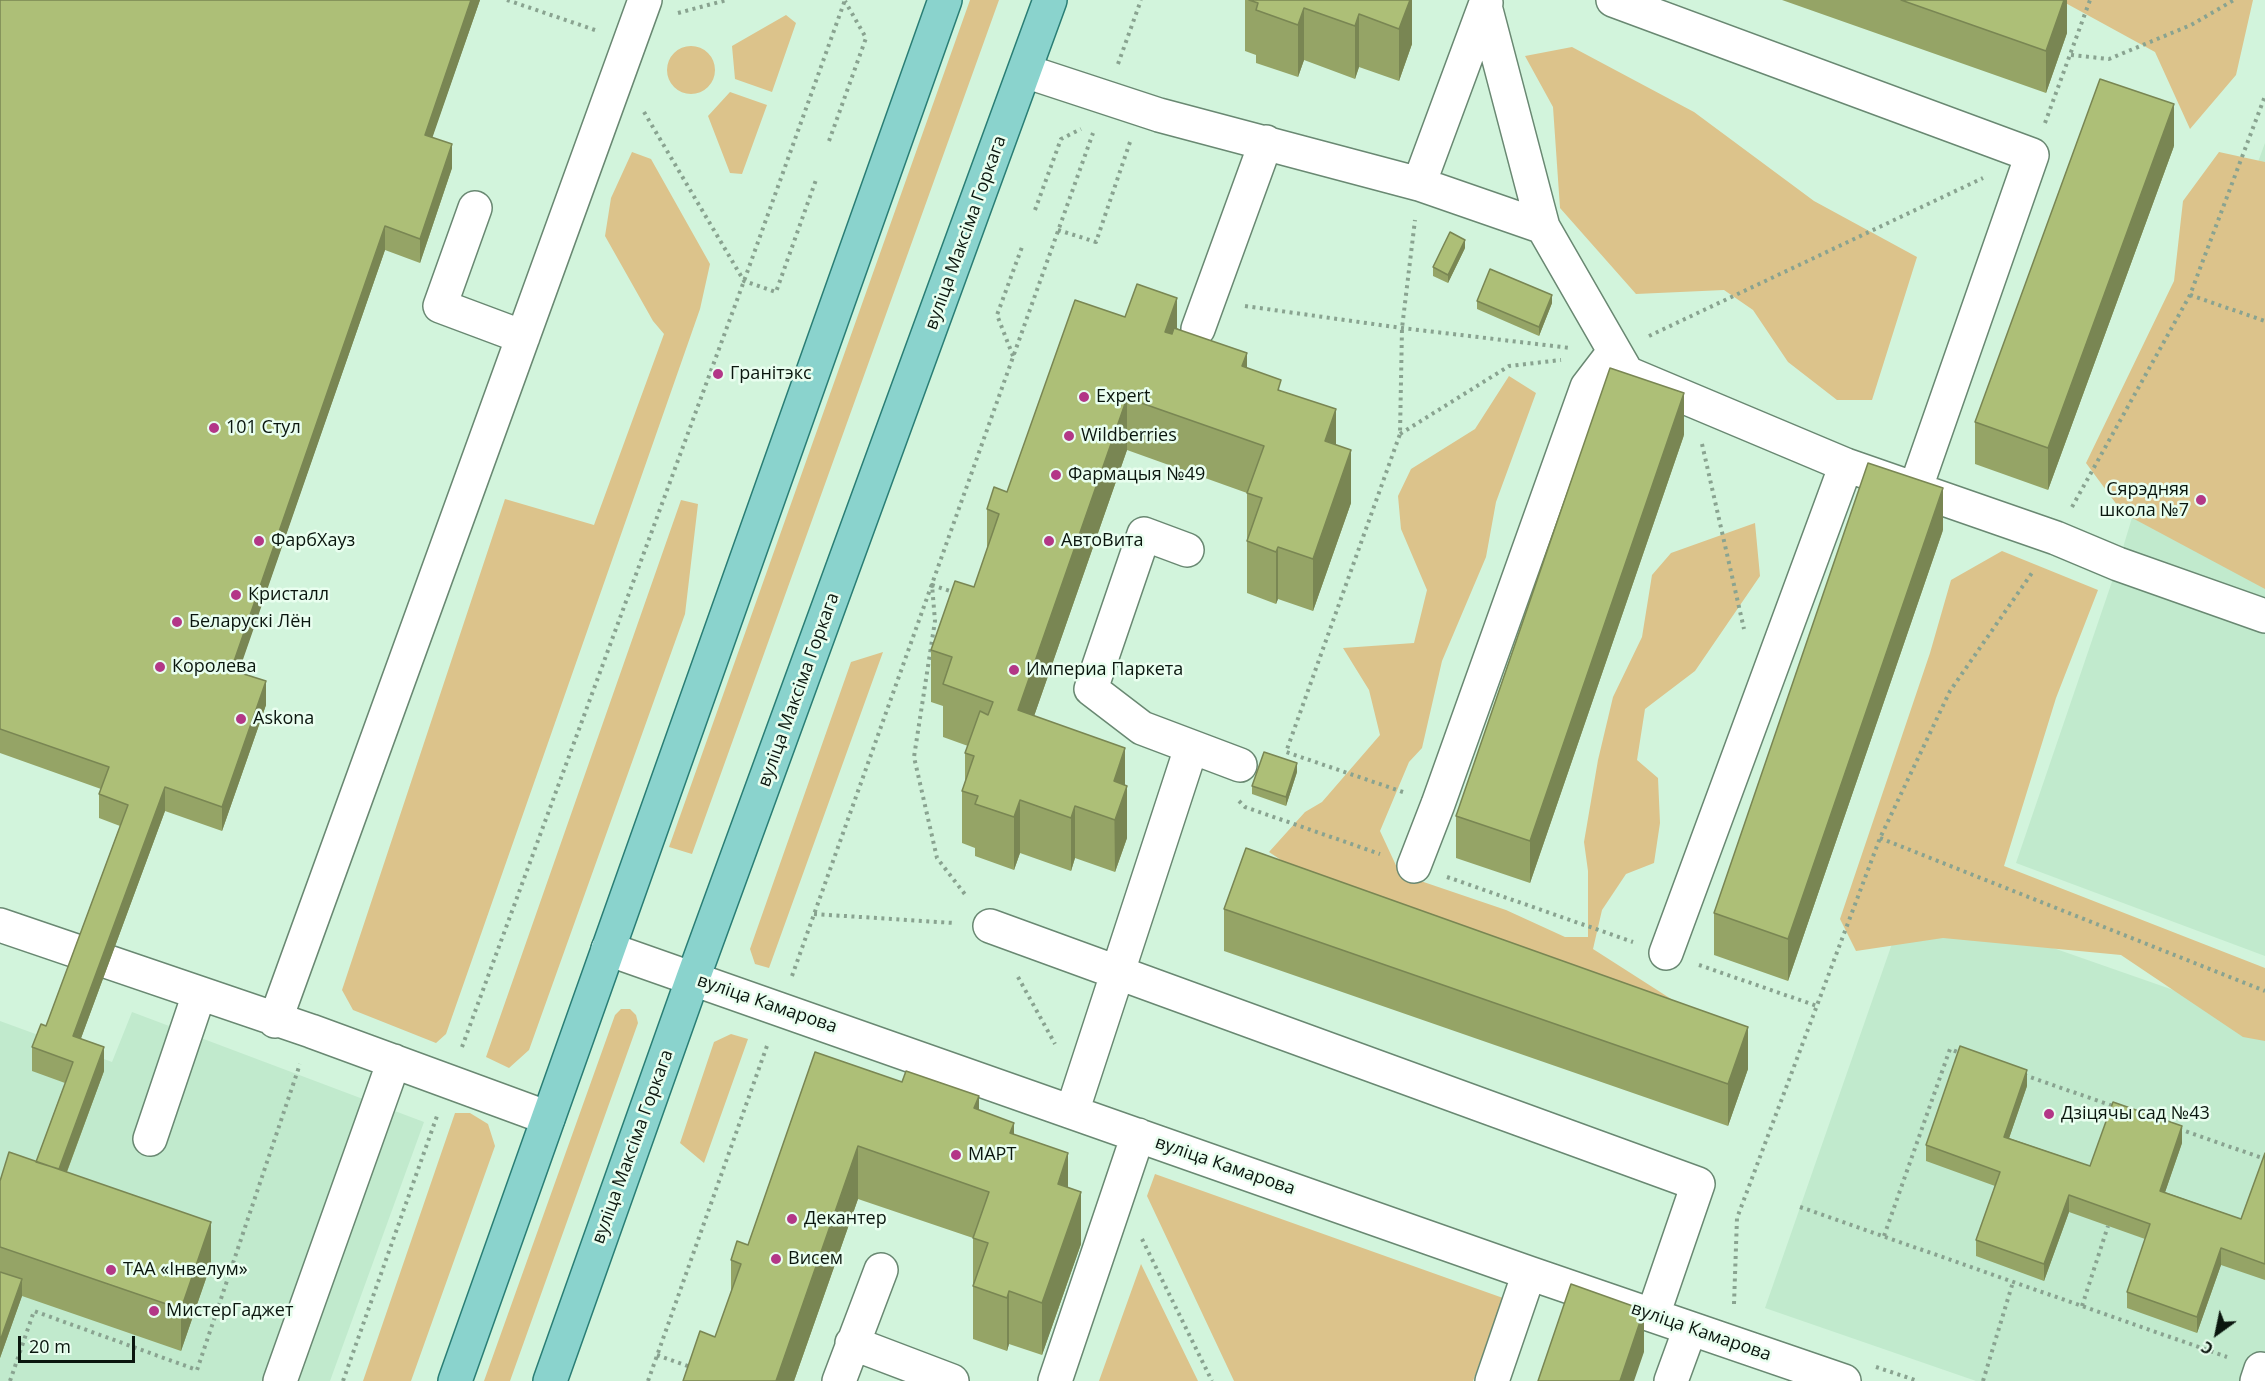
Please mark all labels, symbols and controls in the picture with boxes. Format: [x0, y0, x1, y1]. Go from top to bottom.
street label: вуліца Максіма Горкага [921, 133, 1011, 333]
place label: Гранітэкс [730, 363, 812, 385]
marker: Гранітэкс [711, 367, 725, 381]
place label: Expert [1096, 386, 1150, 408]
marker: Expert [1077, 390, 1091, 404]
place label: 101 Стул [226, 417, 301, 439]
marker: 101 Стул [207, 421, 221, 435]
place label: Wildberries [1081, 425, 1177, 447]
marker: Wildberries [1062, 429, 1076, 443]
place label: Фармацыя №49 [1068, 464, 1205, 486]
marker: Фармацыя №49 [1049, 468, 1063, 482]
place label: Сярэдняя школа №7 [2099, 479, 2189, 522]
marker: Сярэдняя школа №7 [2194, 493, 2208, 507]
place label: ФарбХауз [271, 530, 355, 552]
place label: АвтоВита [1061, 530, 1144, 552]
marker: ФарбХауз [252, 534, 266, 548]
marker: АвтоВита [1042, 534, 1056, 548]
place label: Кристалл [248, 584, 329, 606]
marker: Кристалл [229, 588, 243, 602]
street label: вуліца Максіма Горкага [754, 590, 844, 790]
place label: Беларускі Лён [189, 611, 312, 633]
marker: Беларускі Лён [170, 615, 184, 629]
place label: Королева [172, 656, 256, 678]
place label: Империа Паркета [1026, 659, 1183, 681]
marker: Королева [153, 660, 167, 674]
marker: Империа Паркета [1007, 663, 1021, 677]
place label: Askona [253, 708, 314, 730]
marker: Askona [234, 712, 248, 726]
street label: вуліца Камарова [694, 970, 840, 1038]
street label: вуліца Максіма Горкага [588, 1047, 678, 1247]
place label: Дзіцячы сад №43 [2061, 1103, 2210, 1125]
marker: Дзіцячы сад №43 [2042, 1107, 2056, 1121]
street label: вуліца Камарова [1152, 1132, 1298, 1200]
place label: МАРТ [968, 1144, 1016, 1166]
marker: МАРТ [949, 1148, 963, 1162]
place label: Декантер [804, 1208, 887, 1230]
marker: Декантер [785, 1212, 799, 1226]
place label: Висем [788, 1248, 843, 1270]
marker: Висем [769, 1252, 783, 1266]
place label: ТАА «Інвелум» [123, 1259, 248, 1281]
marker: ТАА «Інвелум» [104, 1263, 118, 1277]
street label: вуліца Камарова [1628, 1298, 1774, 1366]
place label: МистерГаджет [166, 1300, 293, 1322]
north arrow [2187, 1303, 2247, 1363]
marker: МистерГаджет [147, 1304, 161, 1318]
scale bar [21, 1324, 138, 1362]
text: 20 m [29, 1334, 71, 1358]
text: С [2197, 1336, 2217, 1360]

